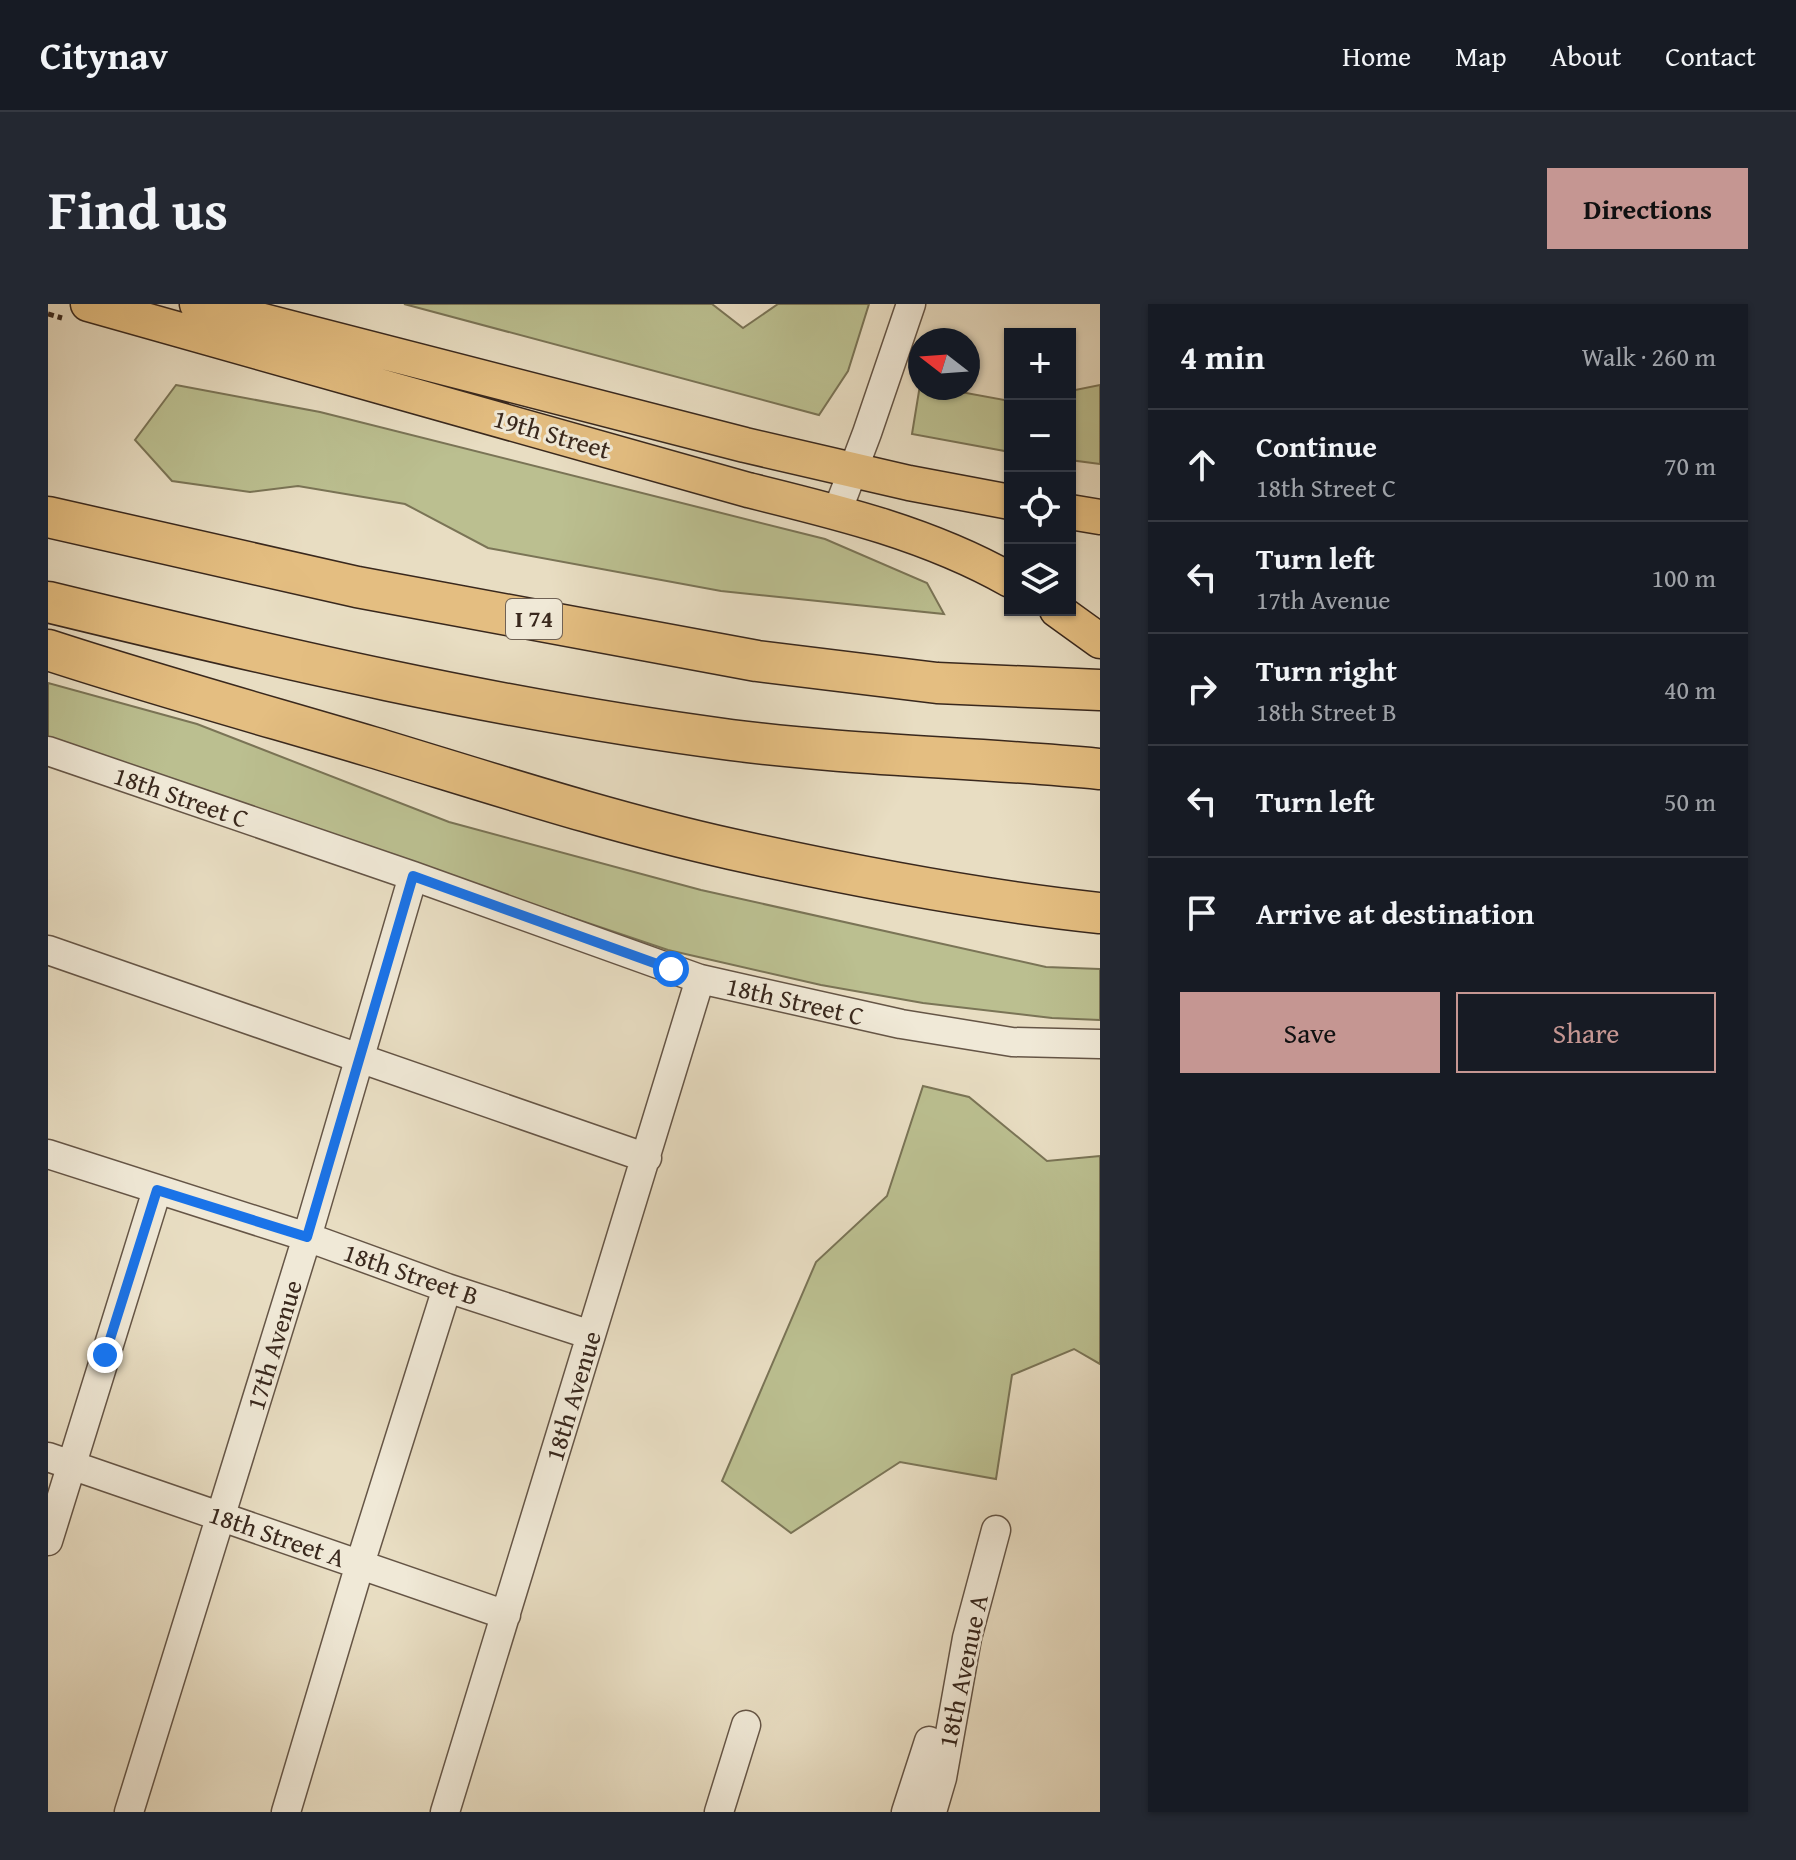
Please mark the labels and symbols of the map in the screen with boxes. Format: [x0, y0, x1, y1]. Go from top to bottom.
north arrow [908, 328, 980, 400]
street label: 19th Street [489, 398, 615, 469]
road number: I 74 [506, 599, 562, 639]
street label: 18th Street C [109, 755, 254, 838]
route start [653, 951, 689, 987]
street label: 18th Street C [722, 966, 868, 1035]
street label: 18th Street B [338, 1232, 484, 1315]
street label: 17th Avenue [235, 1275, 312, 1415]
street label: 18th Avenue [534, 1326, 611, 1466]
route end [87, 1337, 123, 1373]
street label: 18th Street A [204, 1494, 351, 1577]
street label: 18th Avenue A [927, 1590, 998, 1751]

